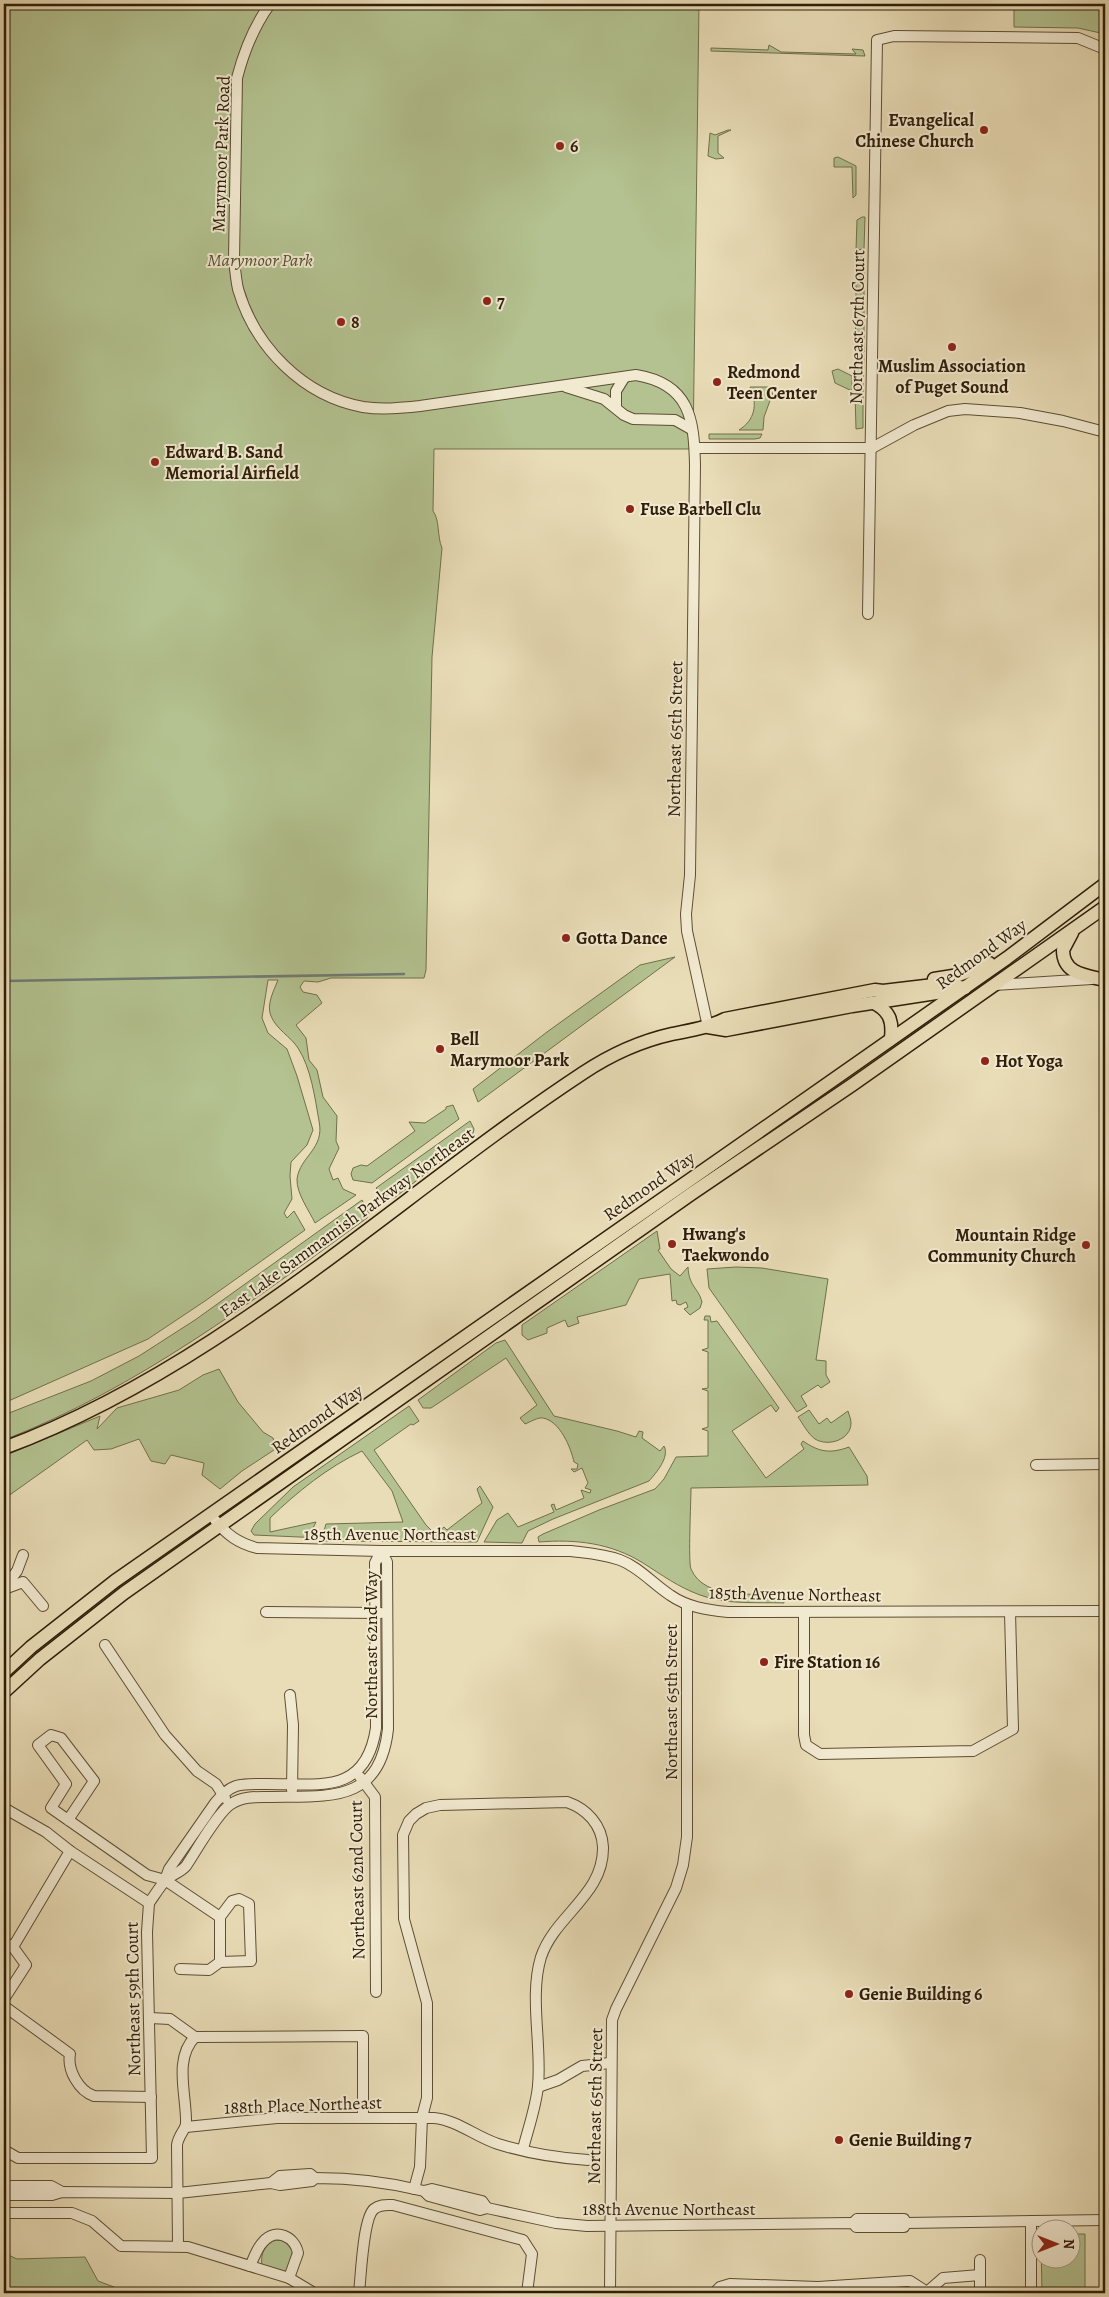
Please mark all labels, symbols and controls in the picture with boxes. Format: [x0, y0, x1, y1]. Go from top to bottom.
street label: Marymoor Park Road [206, 75, 236, 233]
place label: Evangelical Chinese Church [855, 108, 974, 153]
marker: Evangelical Chinese Church [978, 124, 990, 136]
place label: 6 [570, 134, 578, 158]
marker: 6 [554, 140, 566, 152]
park label: Marymoor Park [207, 248, 313, 272]
street label: Northeast 67th Court [844, 249, 870, 405]
place label: 7 [497, 289, 505, 313]
marker: 7 [481, 295, 493, 307]
place label: 8 [351, 310, 360, 334]
marker: 8 [335, 316, 347, 328]
marker: Muslim Association of Puget Sound [946, 341, 958, 353]
place label: Muslim Association of Puget Sound [878, 354, 1026, 399]
place label: Redmond Teen Center [727, 360, 818, 405]
marker: Redmond Teen Center [711, 376, 723, 388]
place label: Edward B. Sand Memorial Airfield [165, 440, 299, 485]
marker: Edward B. Sand Memorial Airfield [149, 456, 161, 468]
place label: Fuse Barbell Clu [640, 497, 761, 521]
marker: Fuse Barbell Clu [624, 503, 636, 515]
street label: Northeast 65th Street [662, 660, 688, 818]
street label: Redmond Way [931, 912, 1032, 995]
place label: Gotta Dance [576, 926, 668, 950]
marker: Gotta Dance [560, 932, 572, 944]
place label: Bell Marymoor Park [450, 1027, 570, 1072]
marker: Bell Marymoor Park [434, 1043, 446, 1055]
place label: Hot Yoga [995, 1049, 1063, 1073]
marker: Hot Yoga [979, 1055, 991, 1067]
street label: East Lake Sammamish Parkway Northeast [215, 1121, 479, 1323]
street label: Redmond Way [598, 1145, 700, 1226]
place label: Hwang's Taekwondo [682, 1222, 769, 1267]
place label: Mountain Ridge Community Church [928, 1223, 1076, 1268]
marker: Hwang's Taekwondo [666, 1238, 678, 1250]
marker: Mountain Ridge Community Church [1080, 1239, 1092, 1251]
street label: Redmond Way [266, 1378, 368, 1459]
street label: 185th Avenue Northeast [304, 1522, 476, 1546]
street label: Northeast 62nd Way [359, 1570, 383, 1719]
street label: 185th Avenue Northeast [709, 1580, 882, 1608]
street label: Northeast 65th Street [659, 1624, 683, 1780]
place label: Fire Station 16 [774, 1650, 880, 1674]
marker: Fire Station 16 [758, 1656, 770, 1668]
street label: Northeast 62nd Court [344, 1800, 370, 1960]
street label: Northeast 59th Court [120, 1921, 146, 2077]
place label: Genie Building 6 [859, 1982, 983, 2006]
marker: Genie Building 6 [843, 1988, 855, 2000]
street label: Northeast 65th Street [582, 2027, 608, 2185]
street label: 188th Place Northeast [224, 2090, 382, 2120]
place label: Genie Building 7 [849, 2128, 972, 2152]
marker: Genie Building 7 [833, 2134, 845, 2146]
street label: 188th Avenue Northeast [582, 2197, 756, 2221]
north arrow [1032, 2220, 1082, 2270]
text: N [1059, 2239, 1078, 2249]

